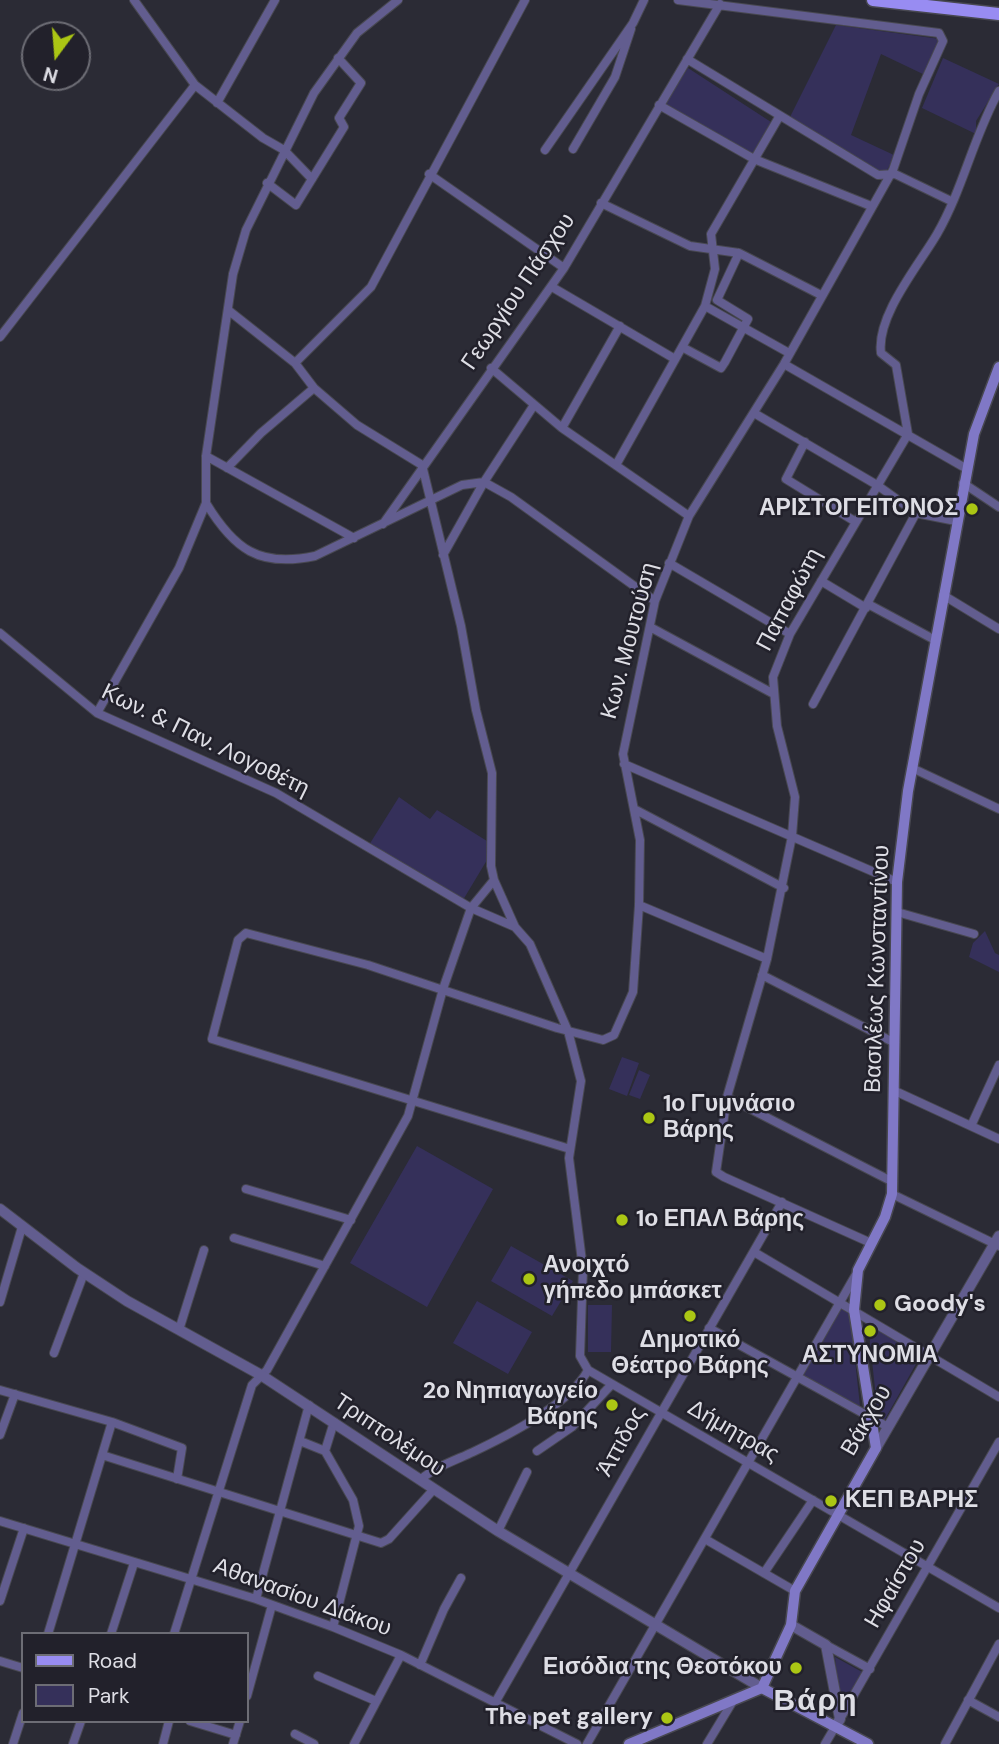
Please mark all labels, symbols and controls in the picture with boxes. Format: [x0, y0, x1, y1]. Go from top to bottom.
north arrow [21, 21, 91, 91]
text: N [41, 61, 61, 89]
street label: Γεωργίου Πάσχου [456, 208, 582, 376]
place label: ΑΡΙΣΤΟΓΕΙΤΟΝΟΣ [759, 495, 958, 523]
marker: ΑΡΙΣΤΟΓΕΙΤΟΝΟΣ [964, 501, 980, 517]
street label: Παπαφώτη [751, 544, 829, 656]
street label: Κων. Μουτούση [596, 560, 664, 722]
street label: Κων. & Παν. Λογοθέτη [97, 679, 313, 803]
street label: Βασιλέως Κωνσταντίνου [860, 844, 896, 1094]
place label: 1ο Γυμνάσιο Βάρης [663, 1091, 795, 1145]
marker: 1ο Γυμνάσιο Βάρης [641, 1110, 657, 1126]
place label: 1ο ΕΠΑΛ Βάρης [636, 1206, 804, 1234]
marker: 1ο ΕΠΑΛ Βάρης [614, 1212, 630, 1228]
place label: Ανοιχτό γήπεδο μπάσκετ [543, 1252, 722, 1306]
marker: Ανοιχτό γήπεδο μπάσκετ [521, 1271, 537, 1287]
place label: Goody's [894, 1291, 986, 1319]
marker: Goody's [872, 1297, 888, 1313]
marker: Δημοτικό Θέατρο Βάρης [682, 1308, 698, 1324]
marker: ΑΣΤΥΝΟΜΙΑ [862, 1323, 878, 1339]
place label: Δημοτικό Θέατρο Βάρης [611, 1327, 769, 1381]
place label: ΑΣΤΥΝΟΜΙΑ [802, 1342, 938, 1370]
place label: 2ο Νηπιαγωγείο Βάρης [423, 1378, 598, 1432]
street label: Βάκχου [836, 1381, 898, 1461]
street label: Τριπτολέμου [328, 1389, 450, 1483]
street label: Δήμητρας [682, 1395, 784, 1469]
marker: 2ο Νηπιαγωγείο Βάρης [604, 1397, 620, 1413]
street label: Άττιδος [592, 1402, 652, 1482]
place label: ΚΕΠ ΒΑΡΗΣ [845, 1487, 978, 1515]
marker: ΚΕΠ ΒΑΡΗΣ [823, 1493, 839, 1509]
street label: Ηφαίστου [859, 1535, 933, 1633]
street label: Αθανασίου Διάκου [209, 1553, 395, 1643]
legend [21, 1632, 248, 1723]
text: Road [88, 1647, 137, 1675]
place label: Εισόδια της Θεοτόκου [543, 1654, 782, 1682]
marker: Εισόδια της Θεοτόκου [788, 1660, 804, 1676]
text: Park [88, 1682, 129, 1710]
district label: Βάρη [774, 1684, 858, 1720]
place label: The pet gallery [485, 1704, 653, 1732]
marker: The pet gallery [659, 1710, 675, 1726]

